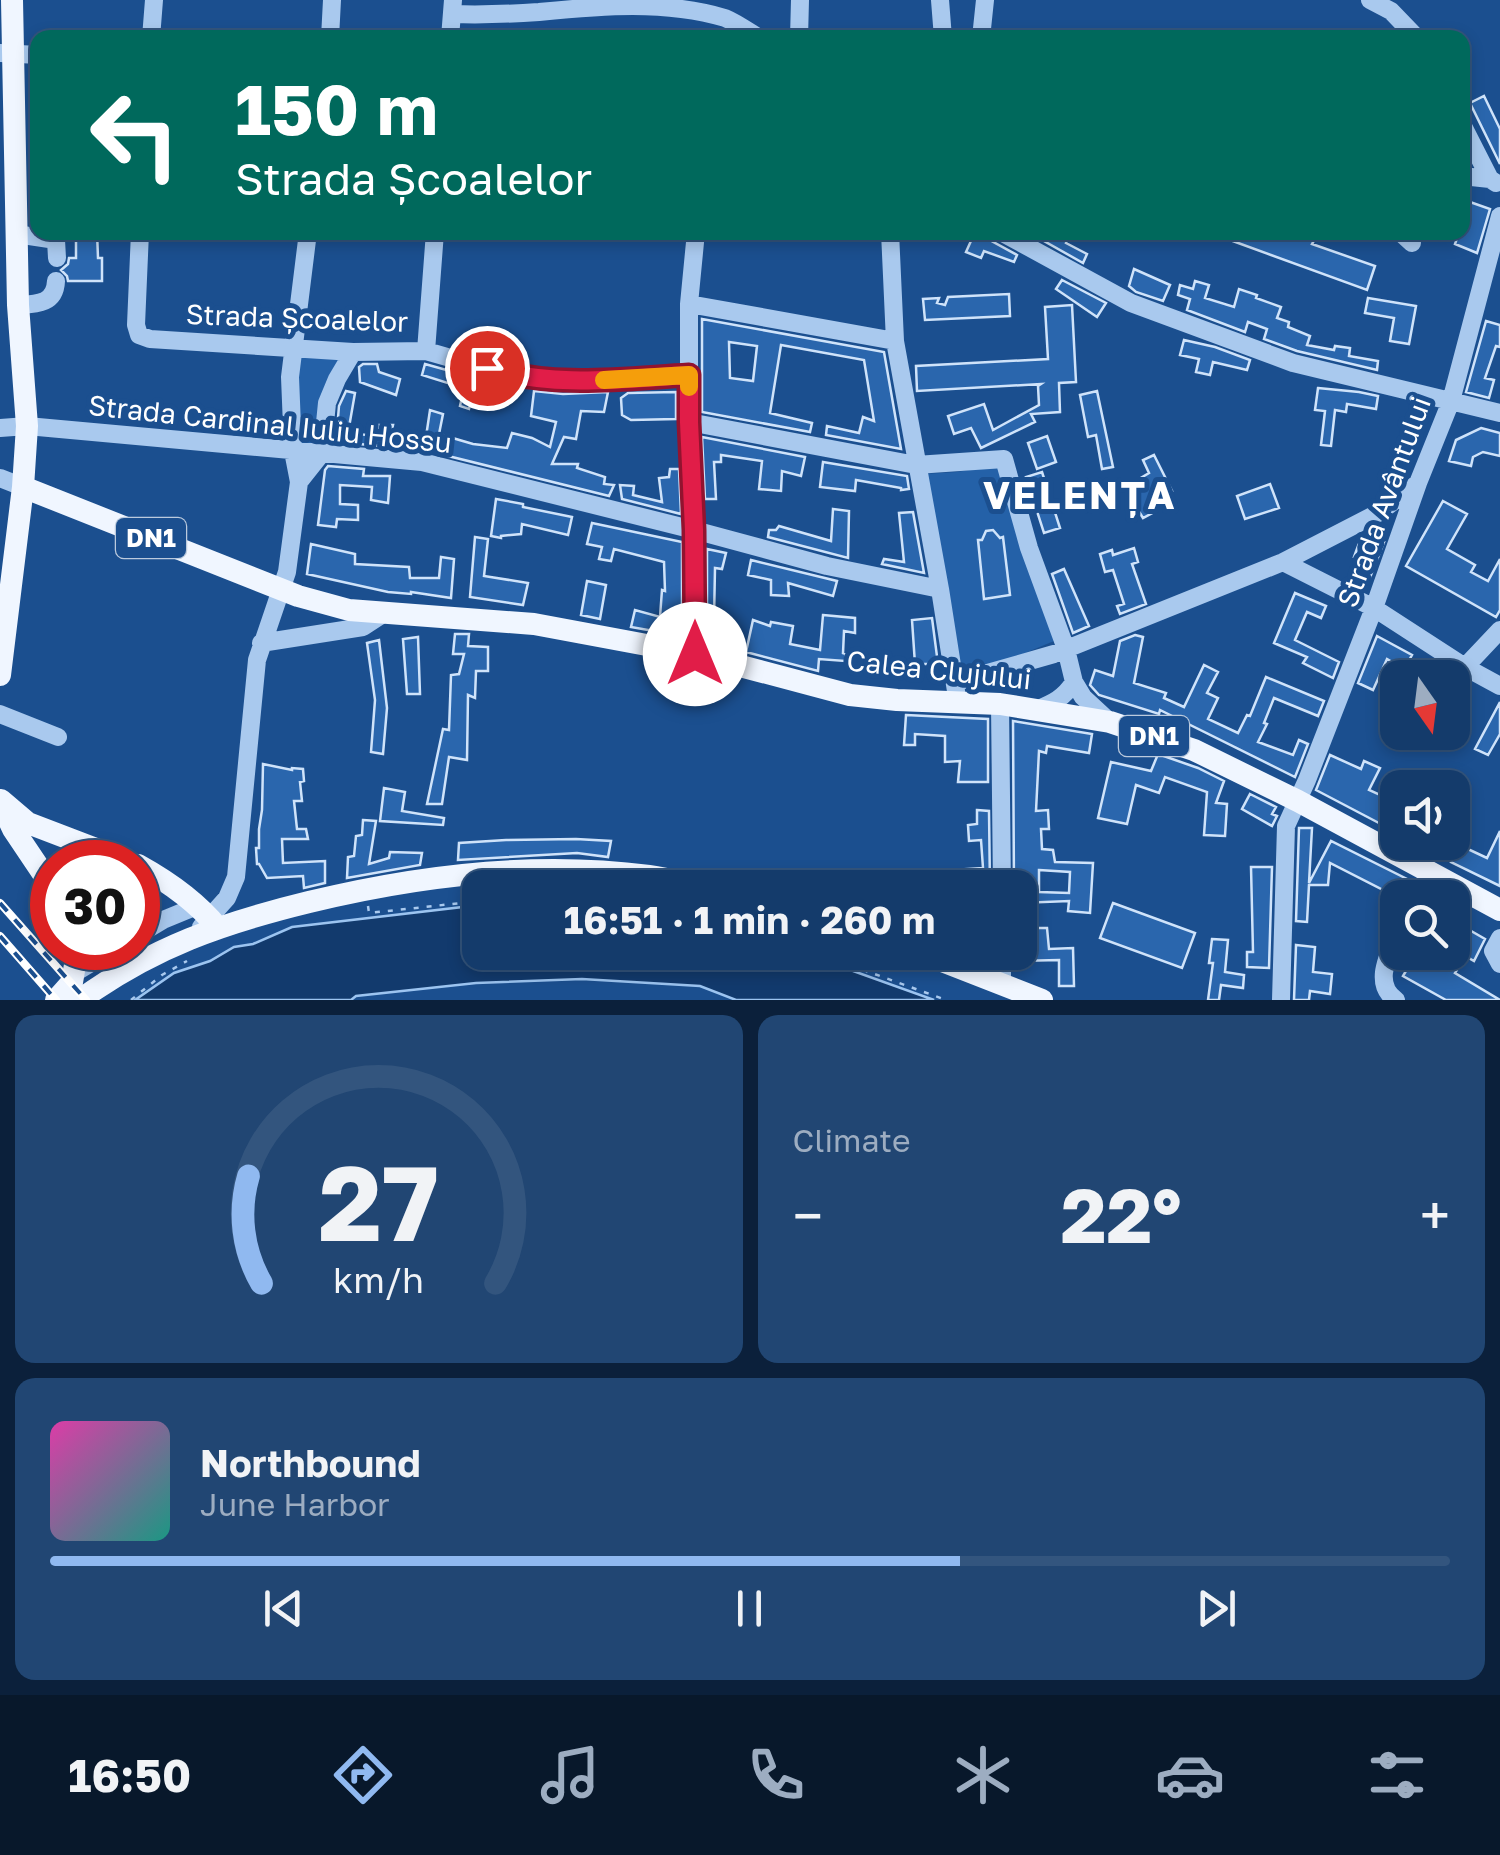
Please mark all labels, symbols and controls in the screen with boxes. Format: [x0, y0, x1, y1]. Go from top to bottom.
text: 150 m [235, 66, 438, 150]
icon: left [70, 70, 200, 200]
text: Strada Școalelor [235, 151, 592, 205]
street label: Strada Școalelor [185, 297, 409, 338]
pin [445, 326, 530, 411]
icon: arrive [460, 341, 515, 396]
street label: Strada Cardinal Iuliu Hossu [87, 388, 453, 459]
street label: Strada Avântului [1330, 392, 1437, 612]
district label: VELENȚA [983, 472, 1177, 518]
road number: DN1 [116, 518, 186, 558]
position arrow [643, 602, 747, 706]
street label: Calea Clujului [845, 643, 1033, 696]
north arrow [1380, 660, 1470, 750]
map controls [1380, 660, 1470, 970]
road number: DN1 [1119, 716, 1189, 756]
button: sound [1380, 770, 1470, 860]
speed limit sign: 30 [30, 840, 160, 970]
button: search [1380, 880, 1470, 970]
text: 16:51 · 1 min · 260 m [564, 897, 935, 942]
text: Climate [793, 1121, 911, 1159]
text: 27 [319, 1139, 439, 1264]
text: 22° [1061, 1169, 1182, 1260]
text: − [793, 1182, 823, 1248]
text: + [1420, 1182, 1450, 1248]
text: km/h [333, 1258, 424, 1301]
text: Northbound [200, 1440, 421, 1485]
text: June Harbor [200, 1485, 390, 1523]
icon: previous [256, 1581, 311, 1636]
icon: pause [722, 1581, 777, 1636]
icon: next [1189, 1581, 1244, 1636]
icon: directions [328, 1740, 398, 1810]
icon: music [535, 1740, 605, 1810]
icon: phone [741, 1740, 811, 1810]
icon: climate [948, 1740, 1018, 1810]
icon: car [1155, 1740, 1225, 1810]
icon: filters [1362, 1740, 1432, 1810]
text: 16:50 [68, 1748, 191, 1802]

